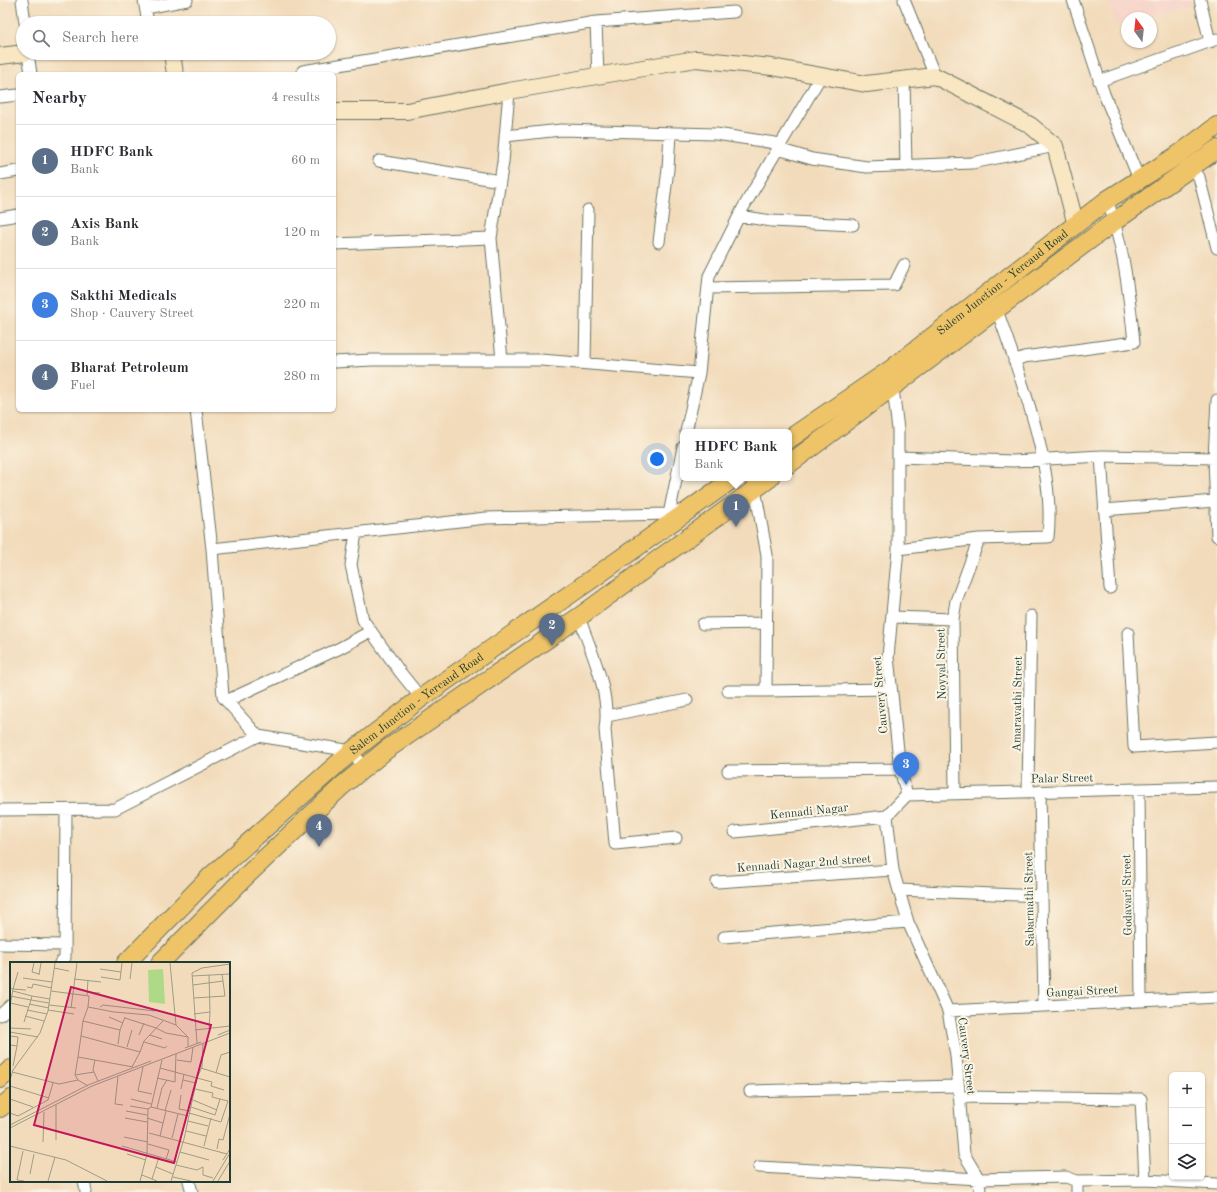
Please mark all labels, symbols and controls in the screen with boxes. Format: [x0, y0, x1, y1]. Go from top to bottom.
north arrow [1121, 12, 1157, 48]
search box [16, 16, 336, 60]
icon: search [30, 27, 52, 49]
text: Search here [62, 31, 139, 46]
text: Nearby [32, 90, 87, 107]
text: 4 results [271, 91, 320, 104]
text: HDFC Bank [70, 145, 153, 160]
text: 1 [41, 154, 49, 167]
text: 60 m [291, 154, 320, 167]
text: Bank [70, 163, 99, 176]
text: Axis Bank [70, 217, 139, 232]
text: 2 [41, 226, 49, 239]
text: 120 m [283, 226, 320, 239]
street label: Salem Junction - Yercaud Road [935, 228, 1071, 338]
text: Bank [70, 235, 99, 248]
text: Sakthi Medicals [70, 289, 176, 304]
text: 3 [41, 298, 49, 311]
text: 220 m [283, 298, 320, 311]
text: Shop · Cauvery Street [70, 307, 194, 320]
text: Bharat Petroleum [70, 361, 189, 376]
text: 4 [41, 370, 49, 383]
text: 280 m [283, 370, 320, 383]
text: Fuel [70, 379, 95, 392]
popup [680, 429, 792, 481]
text: HDFC Bank [694, 440, 778, 455]
your location [647, 449, 667, 469]
text: Bank [694, 458, 724, 471]
pin: 1 [723, 494, 749, 527]
pin: 2 [539, 613, 565, 646]
street label: Noyyal Street [935, 628, 949, 700]
street label: Salem Junction - Yercaud Road [348, 651, 486, 758]
street label: Cauvery Street [872, 655, 890, 734]
street label: Amaravathi Street [1011, 656, 1025, 752]
pin: 3 [893, 752, 919, 785]
street label: Palar Street [1031, 772, 1094, 786]
street label: Kennadi Nagar [769, 802, 849, 822]
pin: 4 [306, 814, 332, 847]
street label: Sabarmathi Street [1023, 851, 1037, 947]
street label: Kennadi Nagar 2nd street [736, 853, 872, 875]
street label: Godavari Street [1121, 854, 1135, 936]
inset map [10, 962, 230, 1182]
street label: Gangai Street [1046, 984, 1118, 1000]
street label: Cauvery Street [955, 1017, 977, 1096]
map controls [1169, 1072, 1205, 1180]
button: + [1169, 1072, 1205, 1108]
button: − [1169, 1108, 1205, 1144]
button: layers [1169, 1144, 1205, 1180]

